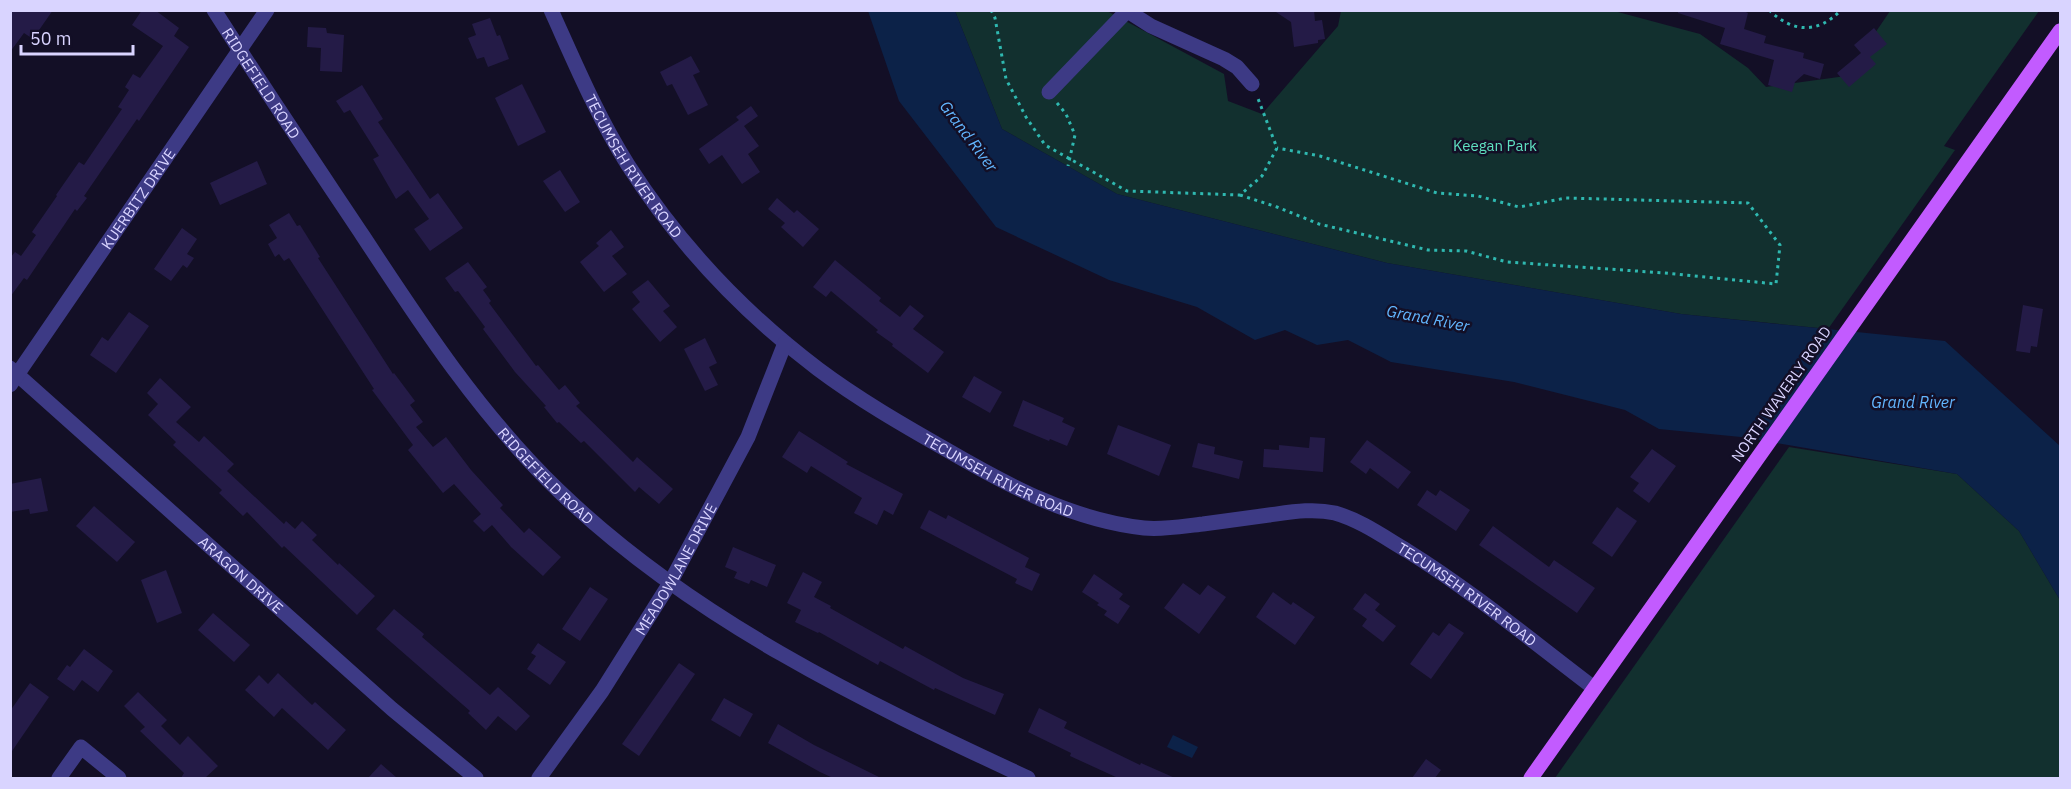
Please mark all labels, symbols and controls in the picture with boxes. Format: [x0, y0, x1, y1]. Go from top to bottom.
scale bar [21, 18, 134, 56]
street label: RIDGEFIELD ROAD [218, 24, 305, 142]
text: 50 m [30, 27, 72, 50]
street label: TECUMSEH RIVER ROAD [581, 91, 687, 241]
water label: Grand River [936, 97, 1003, 176]
park label: Keegan Park [1453, 136, 1537, 155]
street label: KUERBITZ DRIVE [97, 144, 179, 253]
water label: Grand River [1385, 300, 1472, 336]
street label: NORTH WAVERLY ROAD [1727, 322, 1835, 466]
water label: Grand River [1871, 392, 1956, 412]
street label: RIDGEFIELD ROAD [494, 423, 598, 528]
street label: TECUMSEH RIVER ROAD [920, 429, 1076, 521]
street label: MEADOWLANE DRIVE [630, 500, 720, 638]
street label: ARAGON DRIVE [195, 532, 288, 617]
street label: TECUMSEH RIVER ROAD [1394, 538, 1541, 650]

